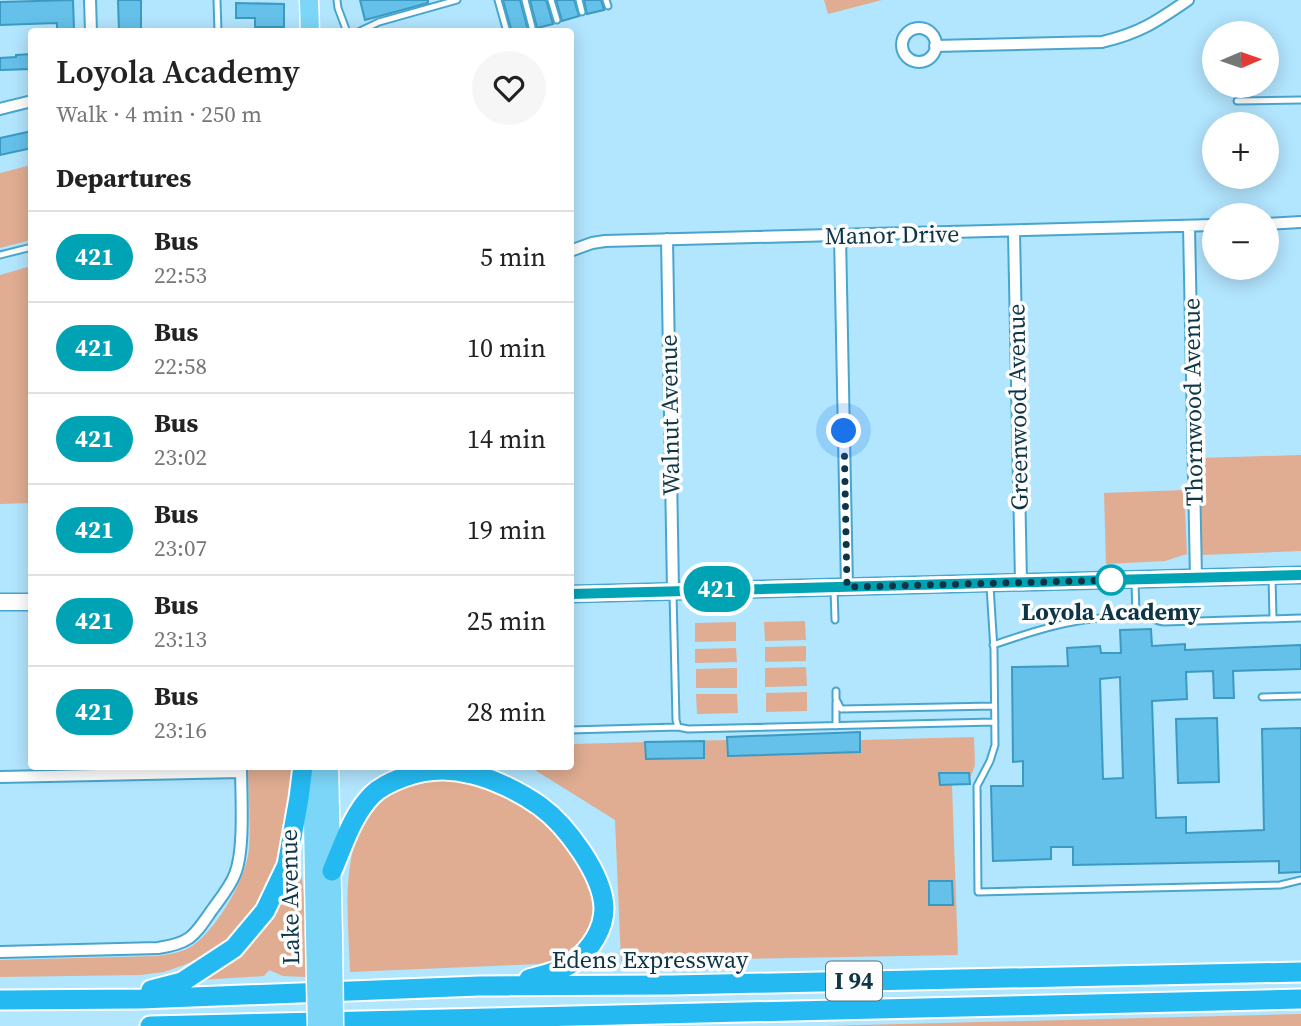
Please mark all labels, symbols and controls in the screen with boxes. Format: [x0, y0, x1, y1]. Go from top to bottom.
north arrow [1202, 21, 1279, 98]
map controls [1202, 21, 1279, 280]
text: Loyola Academy [56, 49, 300, 94]
button: heart [472, 51, 546, 125]
text: Walk · 4 min · 250 m [56, 98, 262, 130]
button: + [1202, 112, 1279, 189]
text: Departures [56, 160, 191, 196]
button: − [1202, 203, 1279, 280]
street label: Manor Drive [824, 217, 960, 252]
text: Bus [154, 223, 198, 259]
text: 5 min [480, 239, 546, 275]
text: 421 [75, 240, 114, 273]
text: 22:53 [154, 259, 207, 291]
street label: Thornwood Avenue [1174, 298, 1211, 506]
street label: Greenwood Avenue [999, 303, 1036, 511]
text: Bus [154, 314, 198, 350]
text: 10 min [467, 330, 546, 366]
text: 421 [75, 331, 114, 364]
street label: Walnut Avenue [652, 334, 687, 496]
text: 22:58 [154, 350, 207, 382]
text: Bus [154, 405, 198, 441]
your location [826, 413, 861, 448]
text: 14 min [467, 421, 546, 457]
text: 421 [75, 422, 114, 455]
text: 23:02 [154, 441, 207, 473]
text: Bus [154, 496, 198, 532]
text: 19 min [467, 512, 546, 548]
text: 421 [75, 513, 114, 546]
text: 23:07 [154, 532, 207, 564]
marker: Loyola Academy [1096, 565, 1126, 595]
line badge: 421 [677, 566, 757, 612]
text: 421 [697, 572, 737, 605]
text: Bus [154, 587, 198, 623]
place label: Loyola Academy [1021, 595, 1201, 628]
text: 25 min [467, 603, 546, 639]
text: 421 [75, 604, 114, 637]
text: 23:13 [154, 623, 207, 655]
text: Bus [154, 678, 198, 714]
text: 28 min [467, 694, 546, 730]
text: 421 [75, 695, 114, 728]
text: 23:16 [154, 714, 207, 746]
street label: Lake Avenue [272, 829, 307, 965]
street label: Edens Expressway [552, 943, 749, 976]
road number: I 94 [826, 962, 882, 1000]

